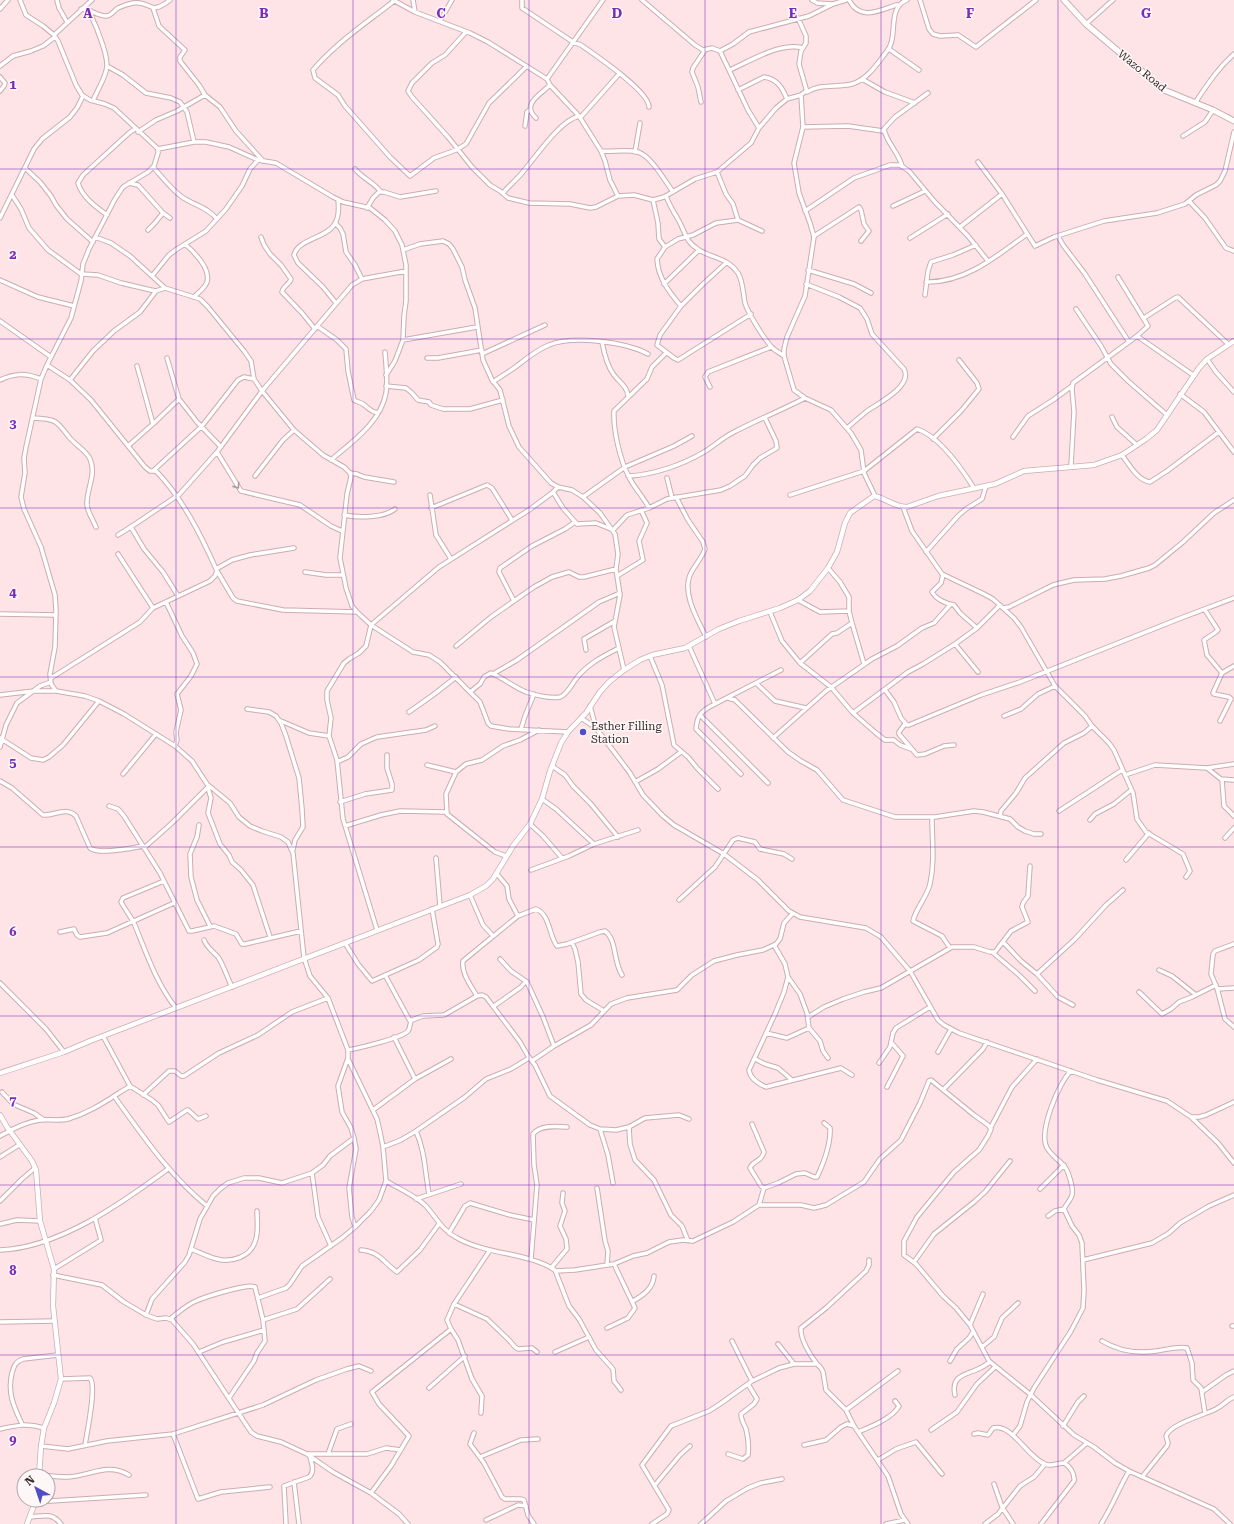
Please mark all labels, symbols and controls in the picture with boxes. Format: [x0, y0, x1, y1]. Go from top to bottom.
text: A [83, 6, 93, 21]
text: B [259, 6, 269, 21]
text: C [436, 6, 446, 21]
text: D [612, 6, 622, 21]
text: E [789, 6, 797, 21]
text: F [966, 6, 974, 21]
text: G [1141, 6, 1151, 21]
street label: Wazo Road [1115, 48, 1169, 94]
text: 1 [9, 77, 17, 92]
text: 2 [9, 247, 17, 262]
text: 3 [9, 416, 17, 431]
one-way arrow [232, 481, 239, 488]
text: 4 [9, 585, 17, 600]
place label: Esther Filling Station [591, 720, 662, 746]
marker: Esther Filling Station [578, 727, 588, 737]
text: 5 [9, 755, 17, 770]
text: 6 [9, 924, 17, 939]
text: 7 [9, 1093, 17, 1108]
text: 8 [9, 1263, 17, 1278]
text: 9 [9, 1432, 17, 1447]
north arrow [16, 1468, 56, 1508]
text: N [22, 1473, 38, 1488]

